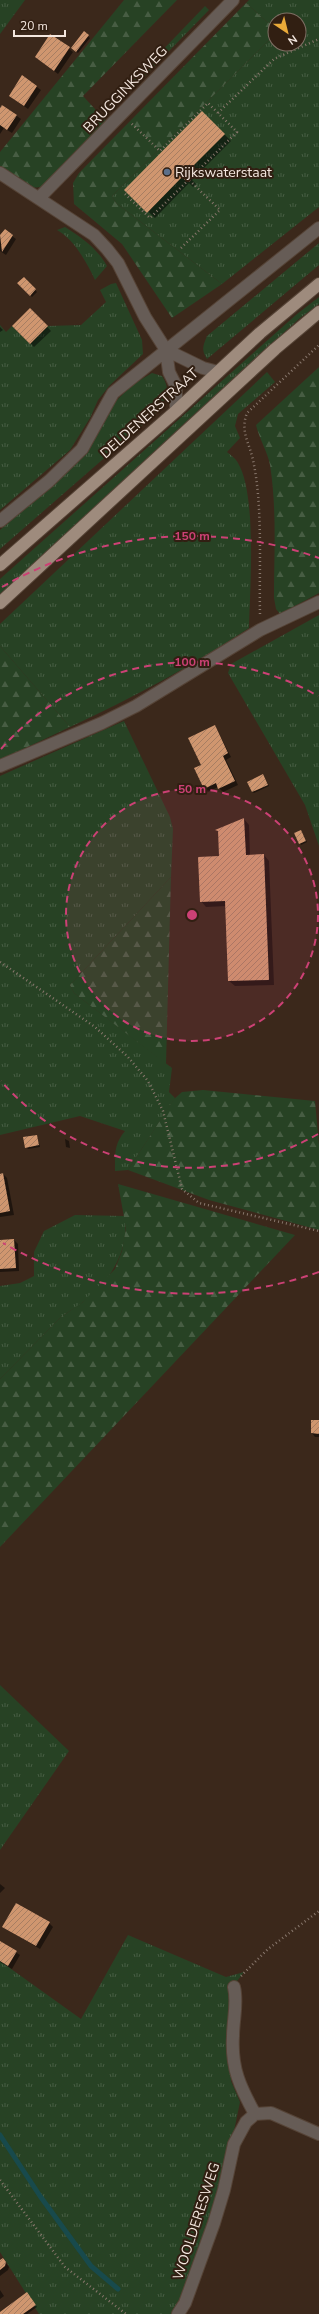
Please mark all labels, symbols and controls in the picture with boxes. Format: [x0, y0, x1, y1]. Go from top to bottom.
scale bar [14, 12, 65, 38]
north arrow [267, 12, 307, 52]
text: 20 m [20, 18, 48, 34]
text: N [285, 31, 300, 48]
street label: BRUGGINKSWEG [79, 42, 172, 137]
place label: Rijkswaterstaat [175, 163, 272, 182]
marker: Rijkswaterstaat [162, 167, 172, 177]
street label: DELDENERSTRAAT [96, 364, 203, 463]
text: 150 m [174, 528, 210, 544]
text: 100 m [174, 654, 210, 670]
text: 50 m [178, 781, 206, 797]
centre of rings [185, 908, 199, 922]
street label: WOOLDERESWEG [169, 2160, 224, 2282]

